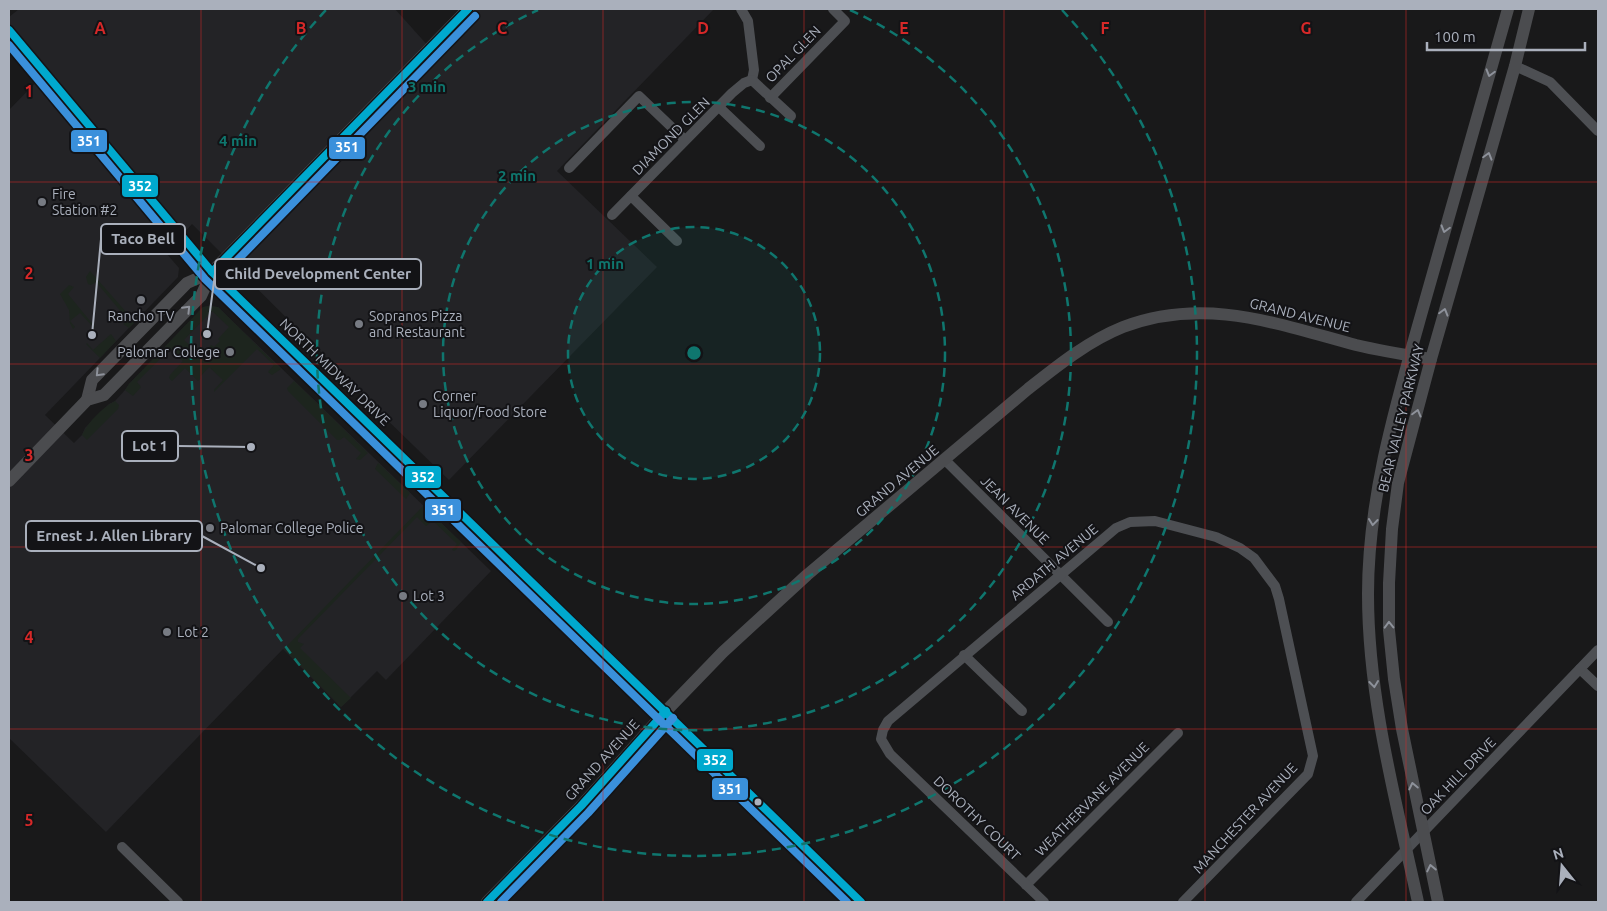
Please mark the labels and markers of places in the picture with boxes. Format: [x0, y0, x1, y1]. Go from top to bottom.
place label: Fire Station #2 [52, 186, 117, 218]
marker: Fire Station #2 [36, 196, 48, 208]
callout: Taco Bell [101, 224, 185, 254]
callout: Child Development Center [215, 259, 421, 289]
marker: Rancho TV [135, 294, 147, 306]
place label: Rancho TV [108, 308, 175, 324]
place label: Sopranos Pizza and Restaurant [369, 308, 465, 340]
marker: Sopranos Pizza and Restaurant [353, 318, 365, 330]
place label: Palomar College [117, 344, 220, 360]
centre of rings [685, 344, 703, 362]
marker: Palomar College [224, 346, 236, 358]
place label: Corner Liquor/Food Store [433, 388, 547, 420]
marker: Corner Liquor/Food Store [417, 398, 429, 410]
callout: Lot 1 [122, 431, 178, 461]
place label: Palomar College Police [220, 520, 364, 536]
callout: Ernest J. Allen Library [26, 521, 202, 551]
marker: Palomar College Police [204, 522, 216, 534]
place label: Lot 3 [413, 588, 445, 604]
marker: Lot 3 [397, 590, 409, 602]
place label: Lot 2 [177, 624, 209, 640]
marker: Lot 2 [161, 626, 173, 638]
unlabelled marker [753, 797, 763, 807]

